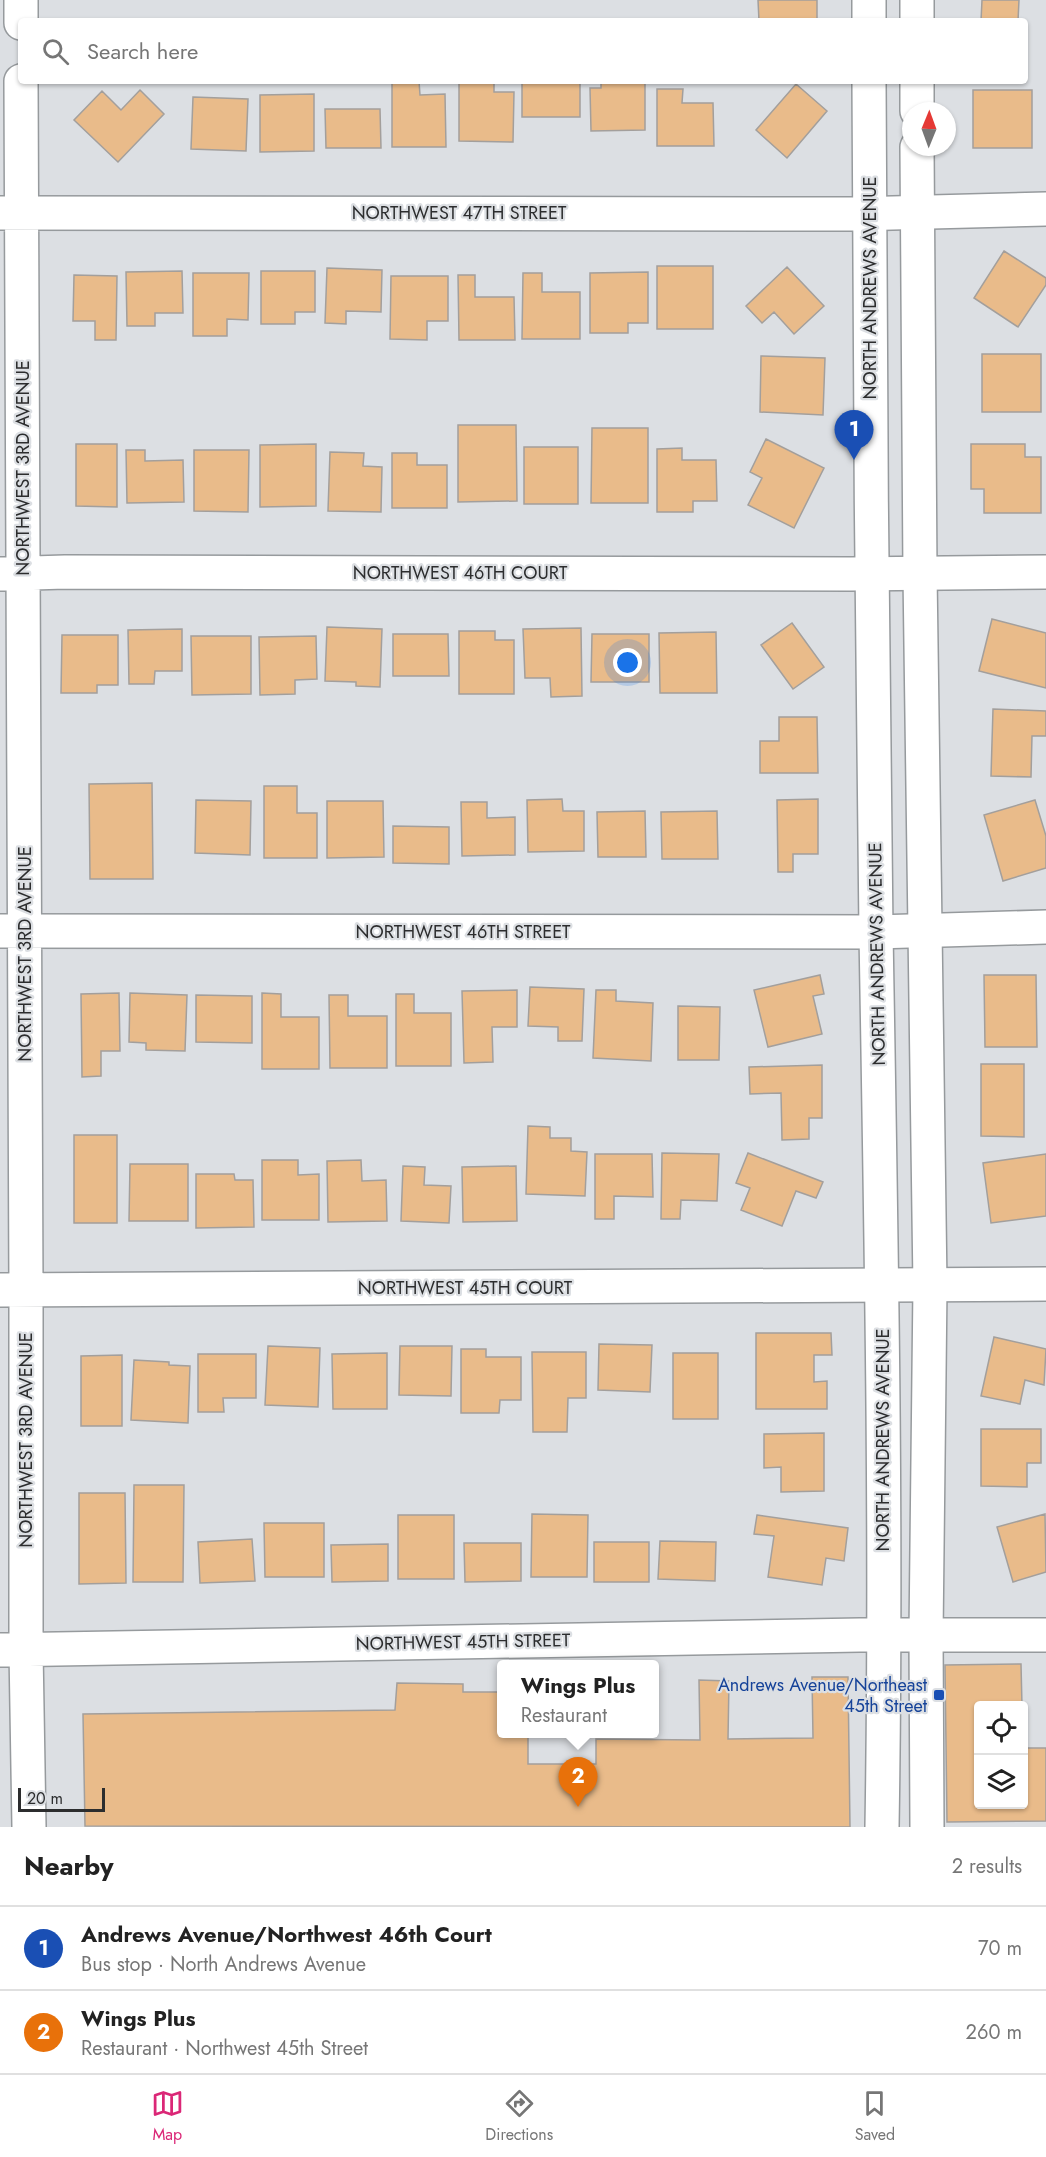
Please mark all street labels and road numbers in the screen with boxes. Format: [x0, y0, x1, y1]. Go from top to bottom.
street label: NORTH ANDREWS AVENUE [857, 176, 883, 400]
street label: NORTHWEST 47TH STREET [352, 200, 567, 226]
street label: NORTHWEST 3RD AVENUE [10, 360, 36, 576]
street label: NORTHWEST 46TH COURT [353, 560, 568, 586]
street label: NORTH ANDREWS AVENUE [862, 842, 892, 1066]
street label: NORTHWEST 3RD AVENUE [12, 846, 38, 1062]
street label: NORTHWEST 46TH STREET [356, 919, 571, 945]
street label: NORTHWEST 45TH COURT [358, 1275, 573, 1301]
street label: NORTH ANDREWS AVENUE [870, 1328, 896, 1552]
street label: NORTHWEST 3RD AVENUE [13, 1332, 39, 1548]
street label: NORTHWEST 45TH STREET [355, 1627, 571, 1657]

